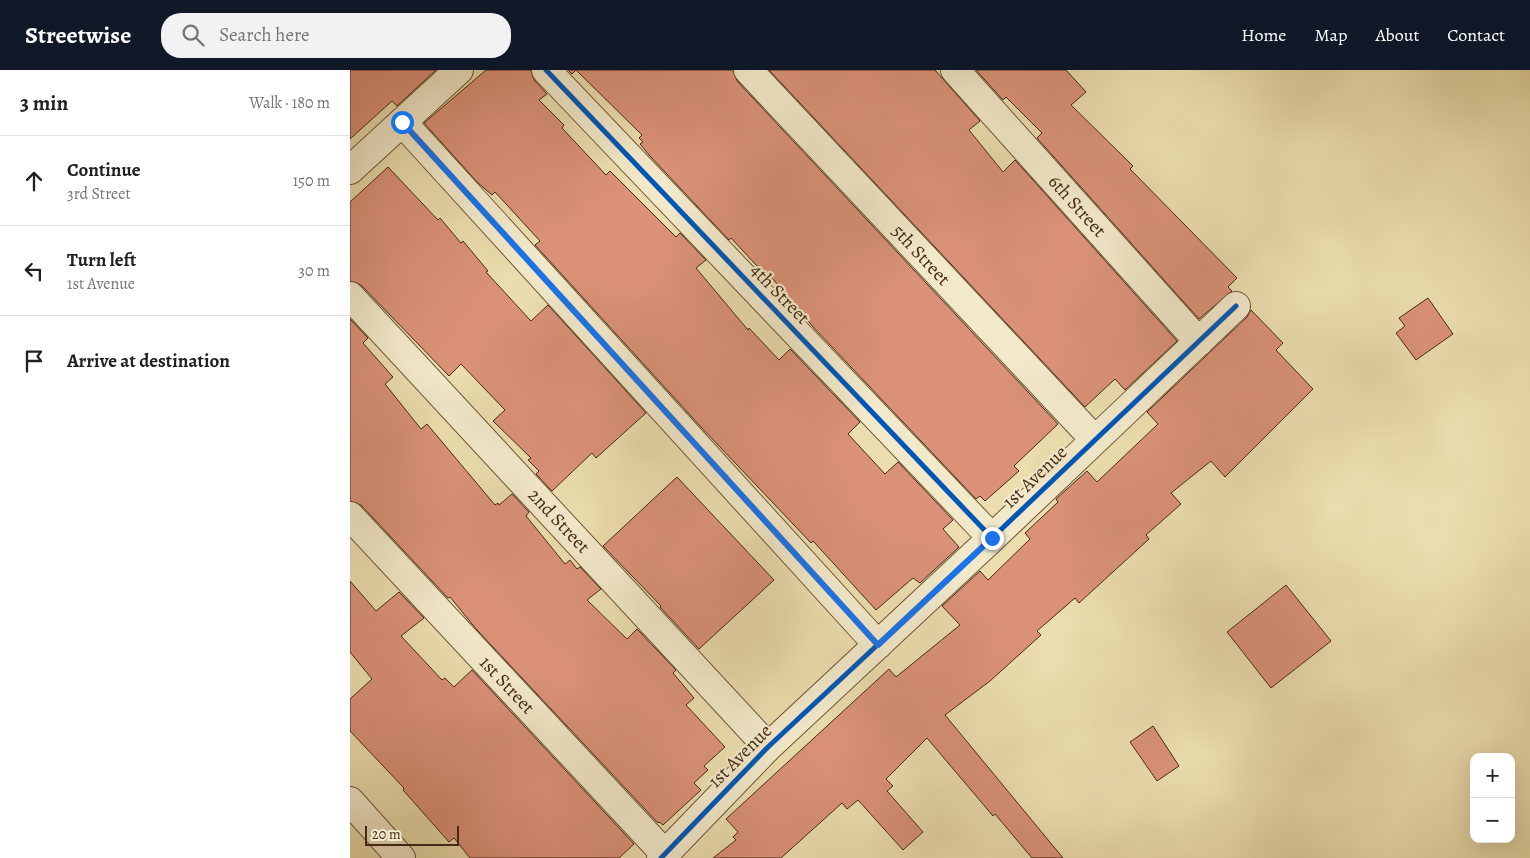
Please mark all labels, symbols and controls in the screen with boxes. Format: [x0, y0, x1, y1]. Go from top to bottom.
search box [161, 13, 511, 58]
text: Streetwise [25, 19, 131, 51]
icon: search [179, 21, 207, 49]
text: Search here [219, 22, 310, 48]
text: Home [1241, 23, 1286, 47]
text: Map [1314, 23, 1347, 47]
text: About [1375, 23, 1419, 47]
text: Contact [1447, 23, 1505, 47]
text: 3 min [20, 89, 68, 117]
text: Walk · 180 m [249, 92, 330, 114]
route start [391, 111, 414, 134]
text: Continue [67, 157, 141, 183]
icon: ahead [20, 167, 48, 195]
street label: 6th Street [1042, 169, 1112, 243]
text: 150 m [293, 170, 330, 192]
text: 3rd Street [67, 183, 131, 205]
street label: 5th Street [886, 219, 956, 291]
text: Turn left [67, 247, 136, 273]
icon: left [20, 257, 48, 285]
street label: 4th Street [744, 258, 816, 330]
text: 30 m [298, 260, 330, 282]
text: 1st Avenue [67, 273, 135, 295]
icon: arrive [20, 347, 48, 375]
text: Arrive at destination [67, 348, 230, 374]
street label: 1st Avenue [997, 440, 1073, 514]
street label: 2nd Street [522, 483, 596, 559]
route end [981, 527, 1004, 550]
street label: 1st Street [473, 650, 541, 720]
street label: 1st Avenue [702, 718, 778, 794]
map controls [1470, 753, 1515, 843]
button: + [1470, 753, 1515, 798]
button: − [1470, 798, 1515, 843]
scale bar [365, 823, 459, 846]
text: 20 m [372, 825, 401, 844]

